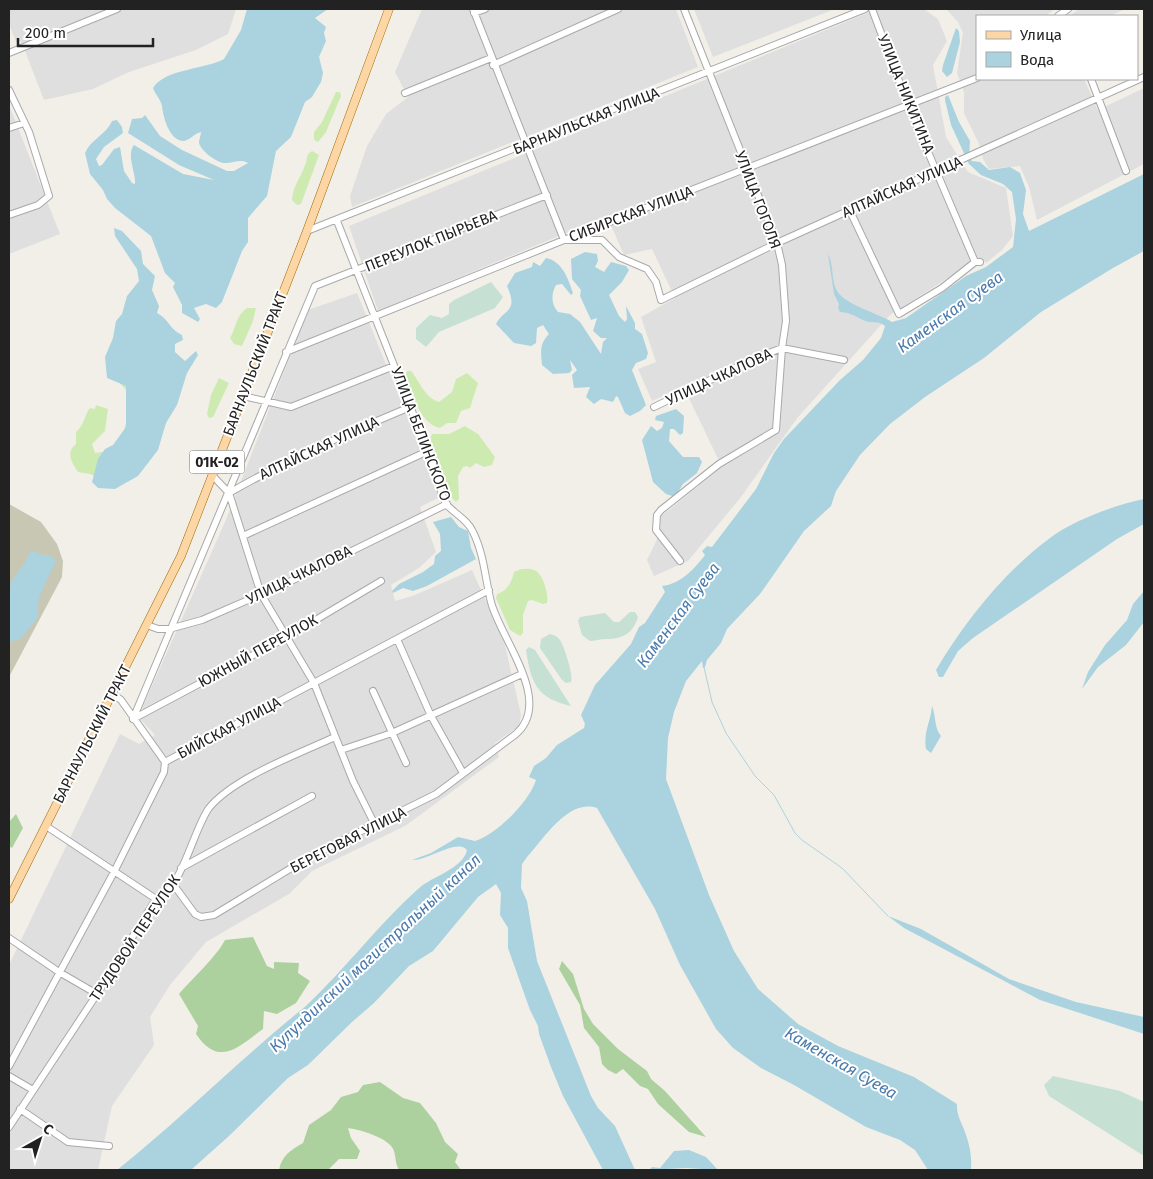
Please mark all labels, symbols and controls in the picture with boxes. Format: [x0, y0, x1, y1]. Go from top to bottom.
scale bar [18, 15, 152, 47]
legend [976, 15, 1138, 80]
text: 200 m [25, 24, 66, 42]
text: Улица [1020, 26, 1062, 44]
street label: УЛИЦА НИКИТИНА [874, 32, 938, 157]
text: Вода [1020, 51, 1054, 69]
street label: БАРНАУЛЬСКАЯ УЛИЦА [510, 83, 662, 159]
street label: УЛИЦА ГОГОЛЯ [731, 149, 785, 251]
street label: АЛТАЙСКАЯ УЛИЦА [839, 152, 965, 222]
street label: СИБИРСКАЯ УЛИЦА [566, 182, 696, 246]
street label: ПЕРЕУЛОК ПЫРЬЕВА [362, 206, 500, 276]
water label: Каменская Суева [893, 267, 1007, 357]
street label: БАРНАУЛЬСКИЙ ТРАКТ [219, 289, 291, 439]
street label: УЛИЦА ЧКАЛОВА [663, 344, 775, 409]
street label: УЛИЦА БЕЛИНСКОГО [387, 364, 455, 504]
street label: АЛТАЙСКАЯ УЛИЦА [256, 412, 382, 484]
road number: 01К-02 [190, 451, 244, 474]
street label: УЛИЦА ЧКАЛОВА [243, 542, 355, 608]
water label: Каменская Суева [632, 559, 724, 671]
street label: ЮЖНЫЙ ПЕРЕУЛОК [195, 611, 321, 691]
street label: БАРНАУЛЬСКИЙ ТРАКТ [49, 661, 135, 806]
street label: БИЙСКАЯ УЛИЦА [174, 693, 284, 763]
street label: БЕРЕГОВАЯ УЛИЦА [287, 803, 409, 877]
water label: Кулундинский магистральный канал [265, 850, 485, 1056]
street label: ТРУДОВОЙ ПЕРЕУЛОК [86, 871, 184, 1005]
water label: Каменская Суева [782, 1023, 900, 1103]
north arrow [15, 1114, 65, 1164]
text: С [39, 1120, 56, 1138]

